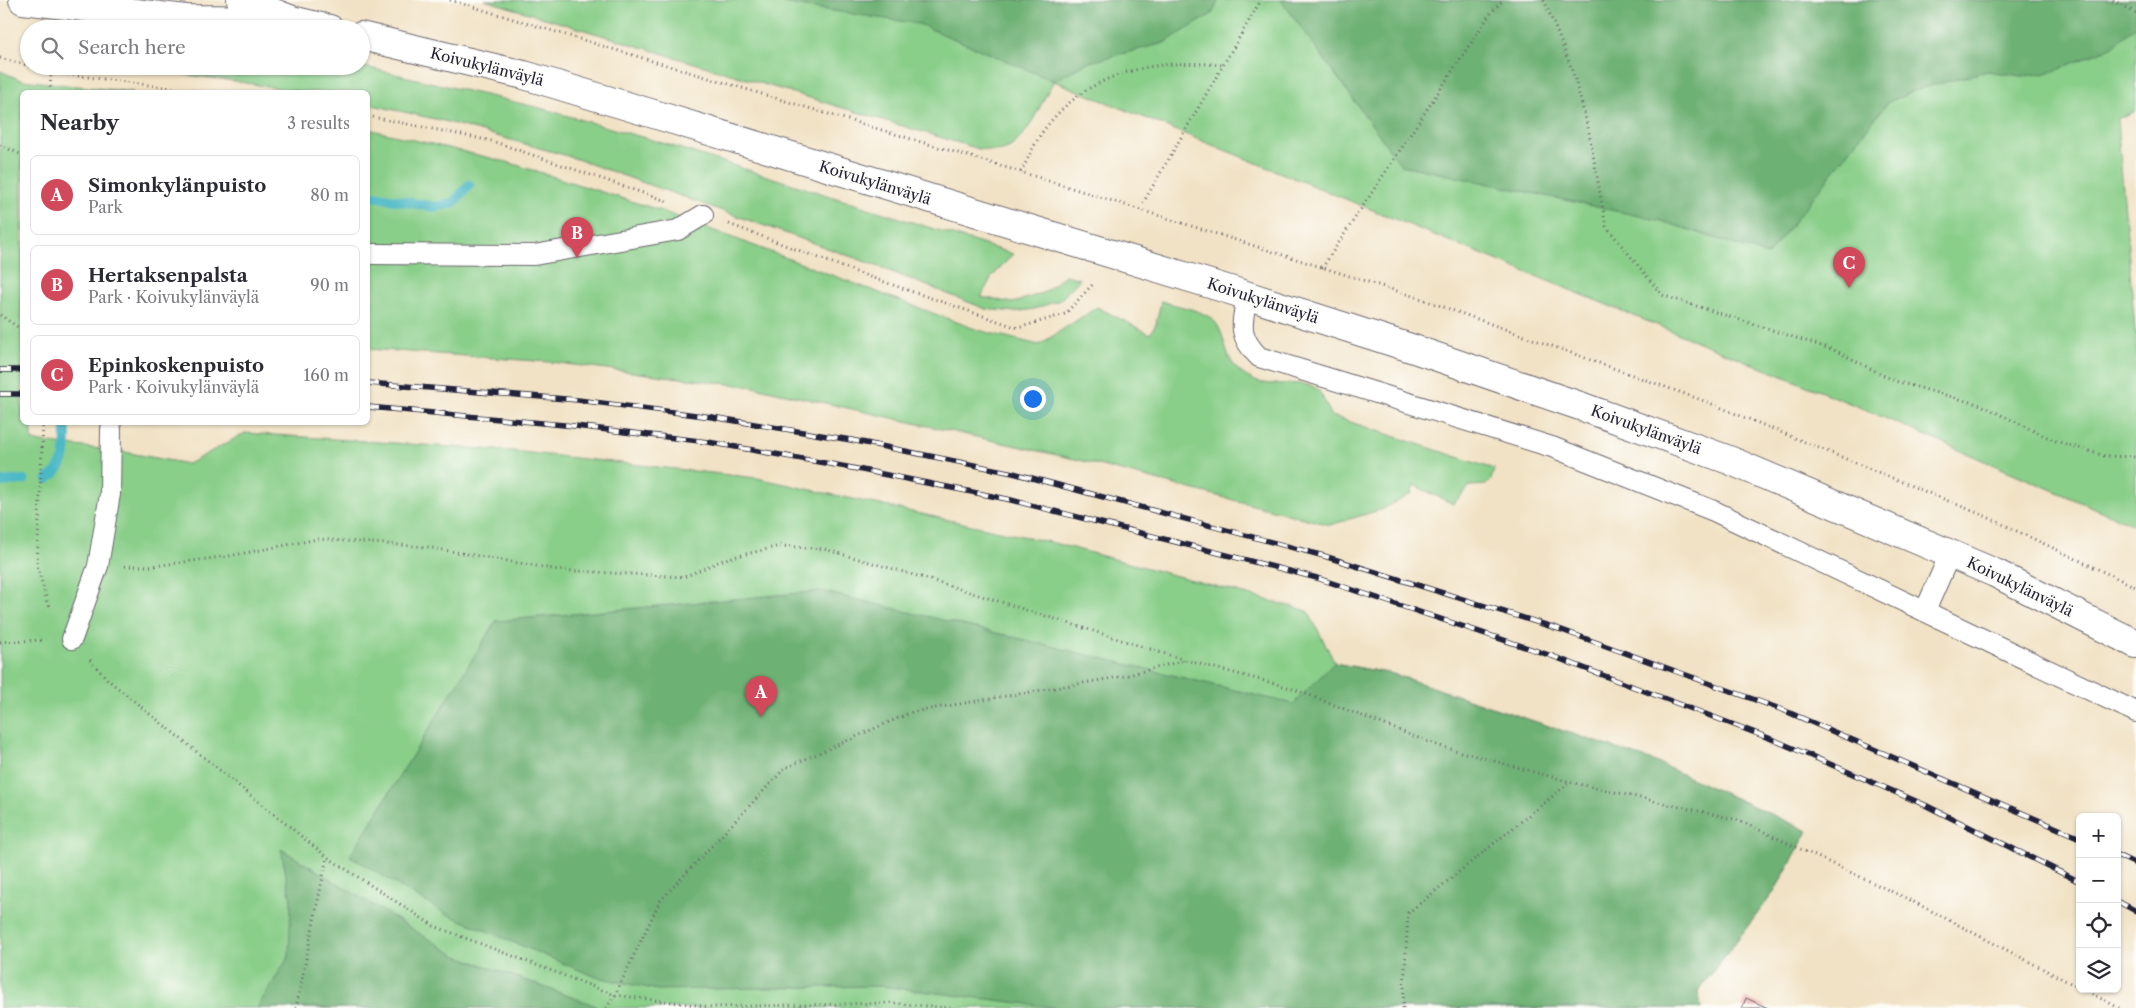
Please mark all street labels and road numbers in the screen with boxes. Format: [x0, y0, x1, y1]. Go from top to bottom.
street label: Koivukylänväylä [429, 43, 546, 90]
street label: Koivukylänväylä [817, 156, 934, 209]
street label: Koivukylänväylä [1205, 274, 1321, 328]
street label: Koivukylänväylä [1588, 401, 1704, 458]
street label: Koivukylänväylä [1964, 553, 2077, 621]

